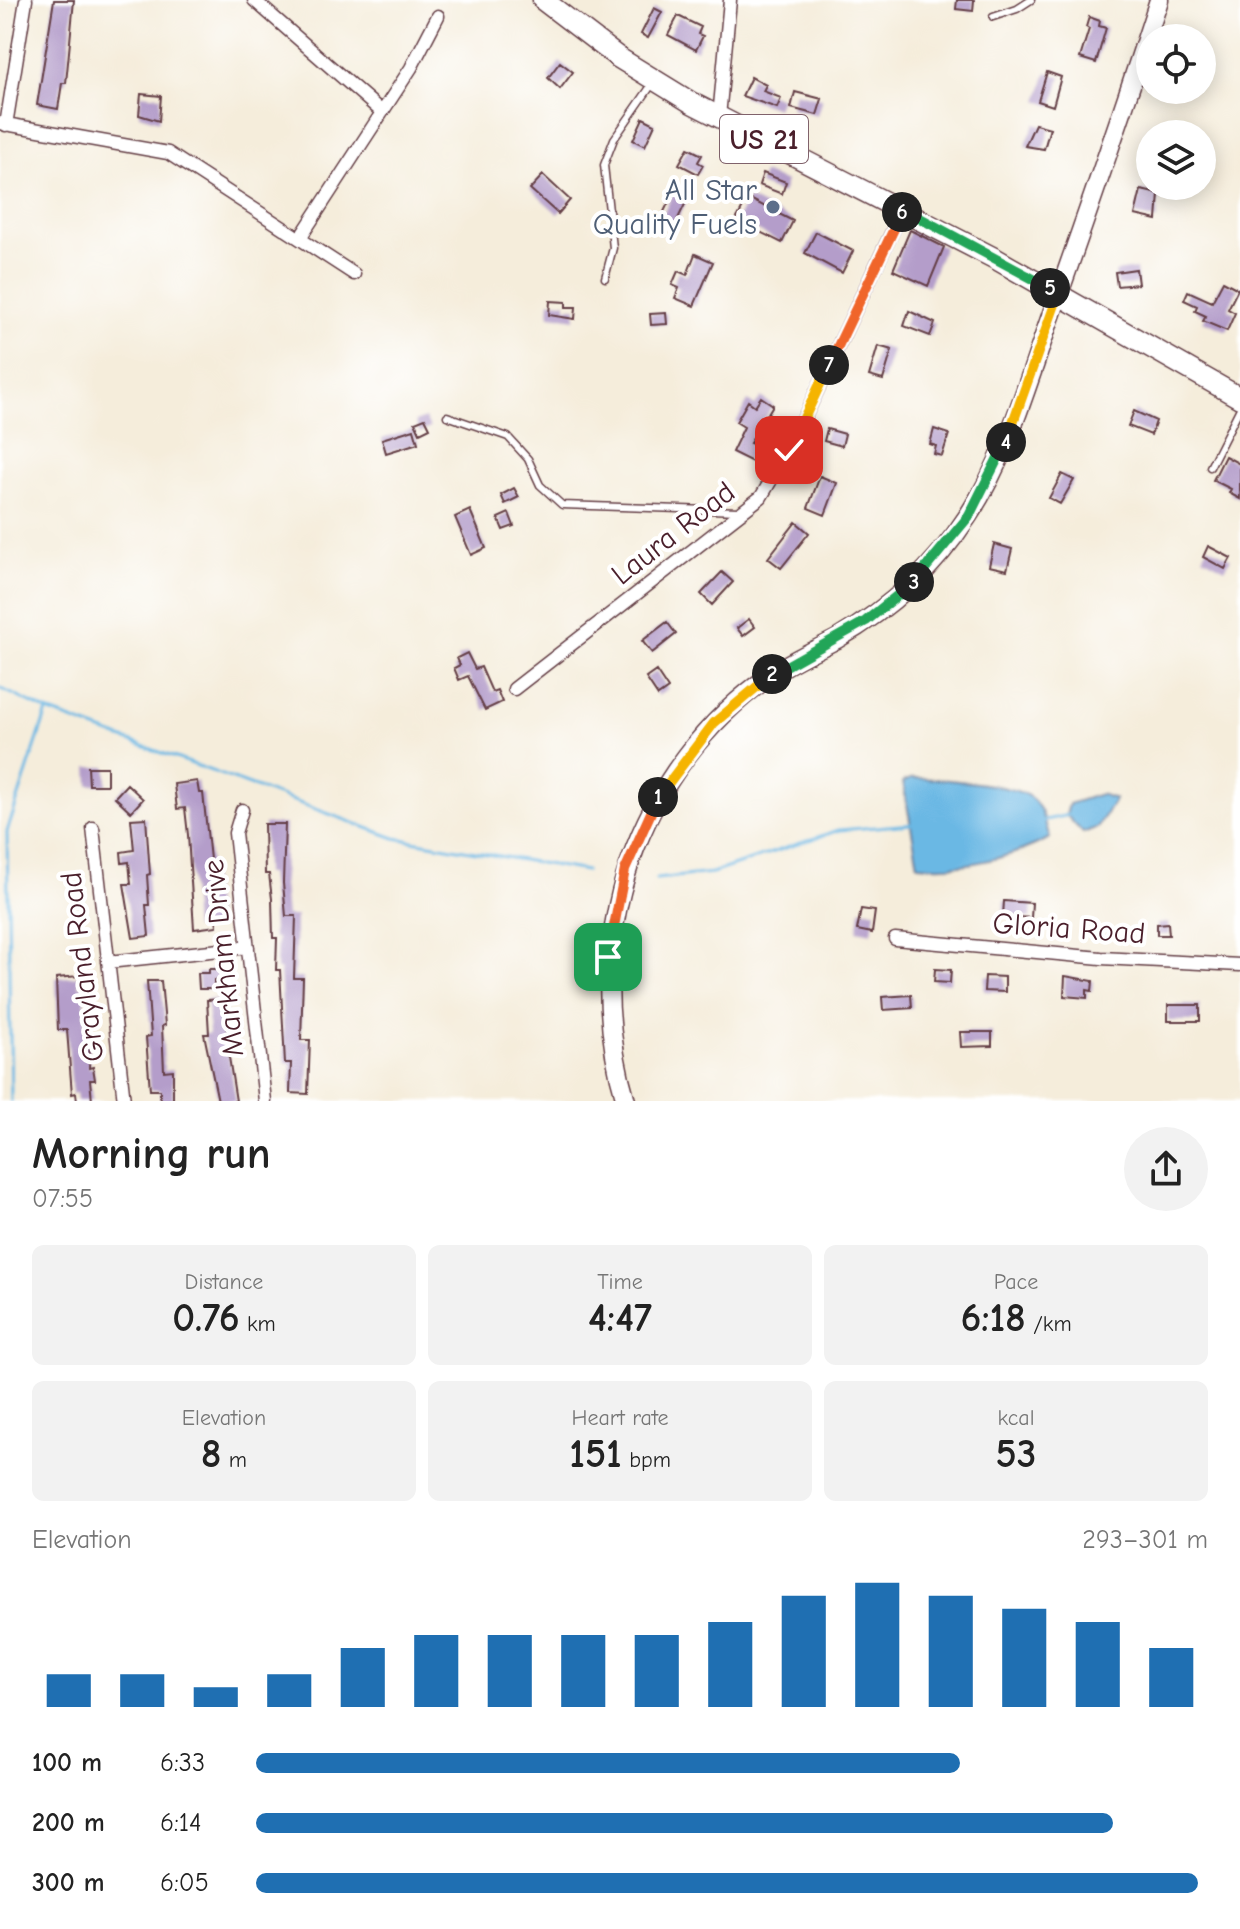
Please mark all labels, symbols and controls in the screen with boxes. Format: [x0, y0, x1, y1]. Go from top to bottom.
map controls [1136, 24, 1216, 200]
button: locate [1136, 24, 1216, 104]
road number: US 21 [720, 115, 808, 163]
button: layers [1136, 120, 1216, 200]
place label: All Star Quality Fuels [593, 173, 757, 242]
pin: 6 [882, 192, 922, 232]
marker: All Star Quality Fuels [764, 198, 782, 216]
text: 6 [896, 199, 908, 225]
pin: 5 [1030, 268, 1070, 308]
text: 5 [1044, 275, 1056, 301]
pin: 7 [809, 345, 849, 385]
text: 7 [824, 352, 834, 378]
pin [755, 416, 823, 484]
pin: 4 [986, 422, 1026, 462]
icon: check [767, 428, 811, 472]
text: 4 [1001, 429, 1011, 455]
street label: Laura Road [605, 474, 742, 592]
pin: 3 [894, 562, 934, 602]
text: 3 [909, 569, 919, 595]
pin: 2 [752, 654, 792, 694]
text: 2 [767, 661, 777, 687]
pin: 1 [638, 777, 678, 817]
text: 1 [654, 784, 662, 810]
street label: Markham Drive [196, 858, 251, 1058]
street label: Grayland Road [53, 870, 112, 1064]
street label: Gloria Road [991, 906, 1146, 951]
pin [574, 923, 642, 991]
icon: arrive [586, 935, 630, 979]
button: share [1124, 1127, 1208, 1211]
text: Morning run [32, 1128, 271, 1179]
text: 07:55 [32, 1184, 93, 1214]
text: Distance [185, 1269, 263, 1295]
text: Time [597, 1269, 643, 1295]
text: Pace [994, 1269, 1038, 1295]
text: 0.76 [172, 1295, 240, 1341]
text: 4:47 [588, 1295, 652, 1341]
text: 6:18 [960, 1295, 1026, 1341]
text: km [240, 1311, 276, 1337]
text: /km [1026, 1311, 1072, 1337]
text: Elevation [182, 1405, 266, 1431]
text: Heart rate [572, 1405, 669, 1431]
text: kcal [998, 1405, 1034, 1431]
text: 8 [201, 1431, 221, 1477]
text: 151 [569, 1431, 622, 1477]
text: 53 [996, 1431, 1036, 1477]
text: m [221, 1447, 247, 1473]
text: bpm [622, 1447, 671, 1473]
text: Elevation [32, 1525, 132, 1555]
text: 293–301 m [1082, 1525, 1208, 1555]
text: 100 m [32, 1748, 102, 1778]
text: 6:33 [160, 1748, 205, 1778]
text: 200 m [32, 1808, 105, 1838]
text: 6:14 [160, 1808, 202, 1838]
text: 300 m [32, 1868, 105, 1898]
text: 6:05 [160, 1868, 209, 1898]

